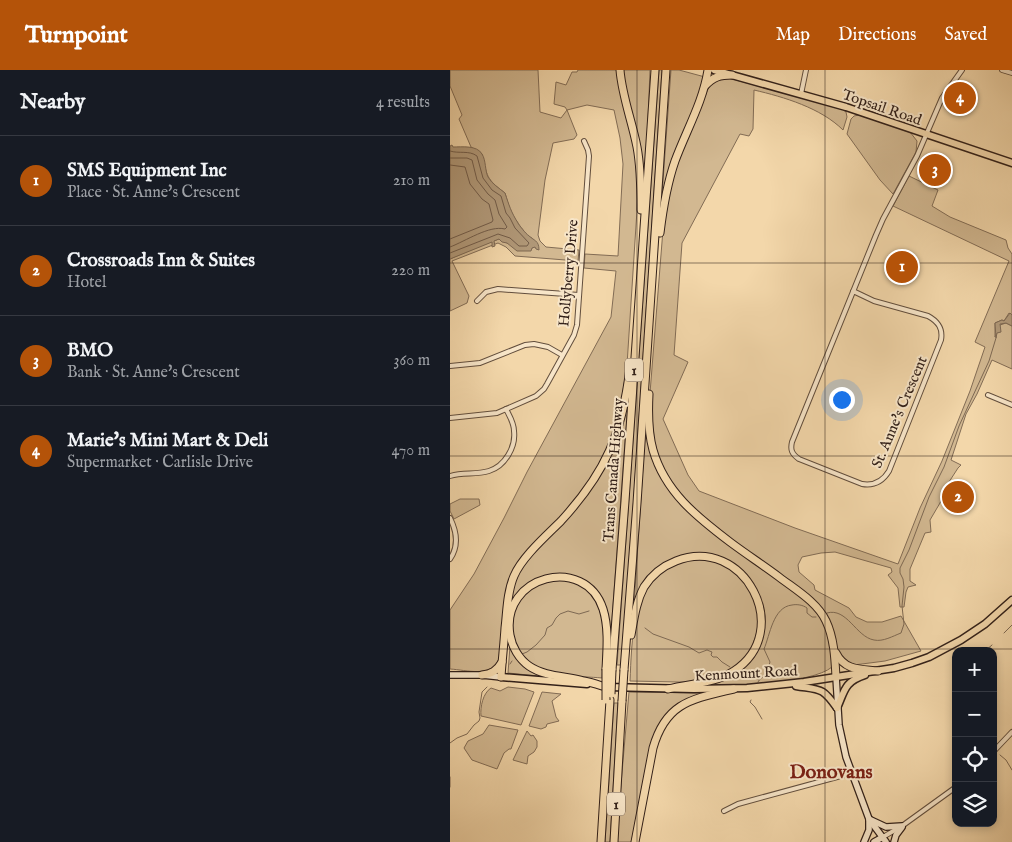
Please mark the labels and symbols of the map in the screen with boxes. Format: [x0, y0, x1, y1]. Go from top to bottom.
pin: 4 [944, 79, 976, 117]
street label: Topsail Road [840, 85, 925, 130]
pin: 3 [919, 151, 951, 189]
street label: Hollyberry Drive [554, 219, 583, 327]
pin: 1 [886, 248, 918, 286]
street label: St. Anne's Crescent [867, 353, 932, 471]
road number: 1 [625, 358, 643, 382]
your location [829, 387, 855, 413]
street label: Trans Canada Highway [599, 397, 628, 543]
pin: 2 [942, 478, 974, 516]
street label: Kenmount Road [694, 661, 799, 686]
district label: Donovans [789, 760, 873, 785]
road number: 1 [607, 792, 625, 816]

